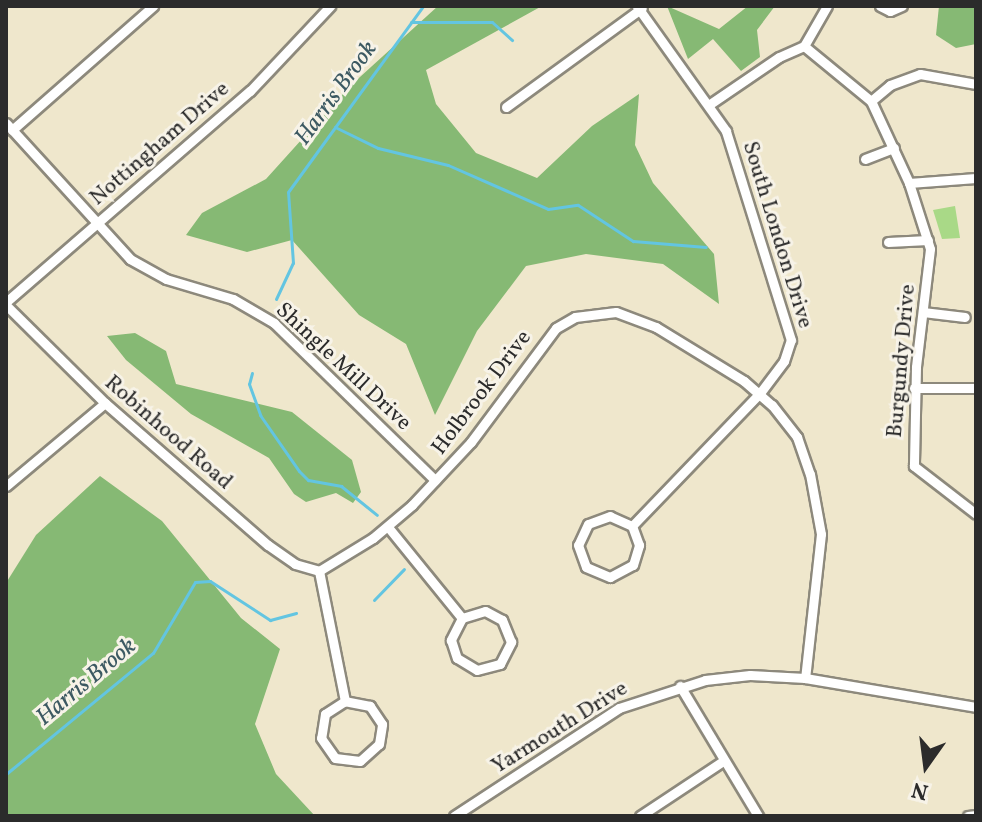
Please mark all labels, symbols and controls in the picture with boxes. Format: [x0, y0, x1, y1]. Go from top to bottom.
water label: Harris Brook [290, 36, 384, 152]
street label: Nottingham Drive [85, 76, 235, 212]
street label: South London Drive [736, 138, 818, 332]
street label: Burgundy Drive [882, 283, 922, 439]
street label: Shingle Mill Drive [270, 297, 416, 437]
street label: Holbrook Drive [427, 325, 537, 461]
street label: Robinhood Road [99, 370, 237, 496]
water label: Harris Brook [31, 633, 143, 733]
street label: Yarmouth Drive [487, 676, 633, 780]
north arrow [886, 726, 966, 806]
text: N [909, 773, 932, 807]

